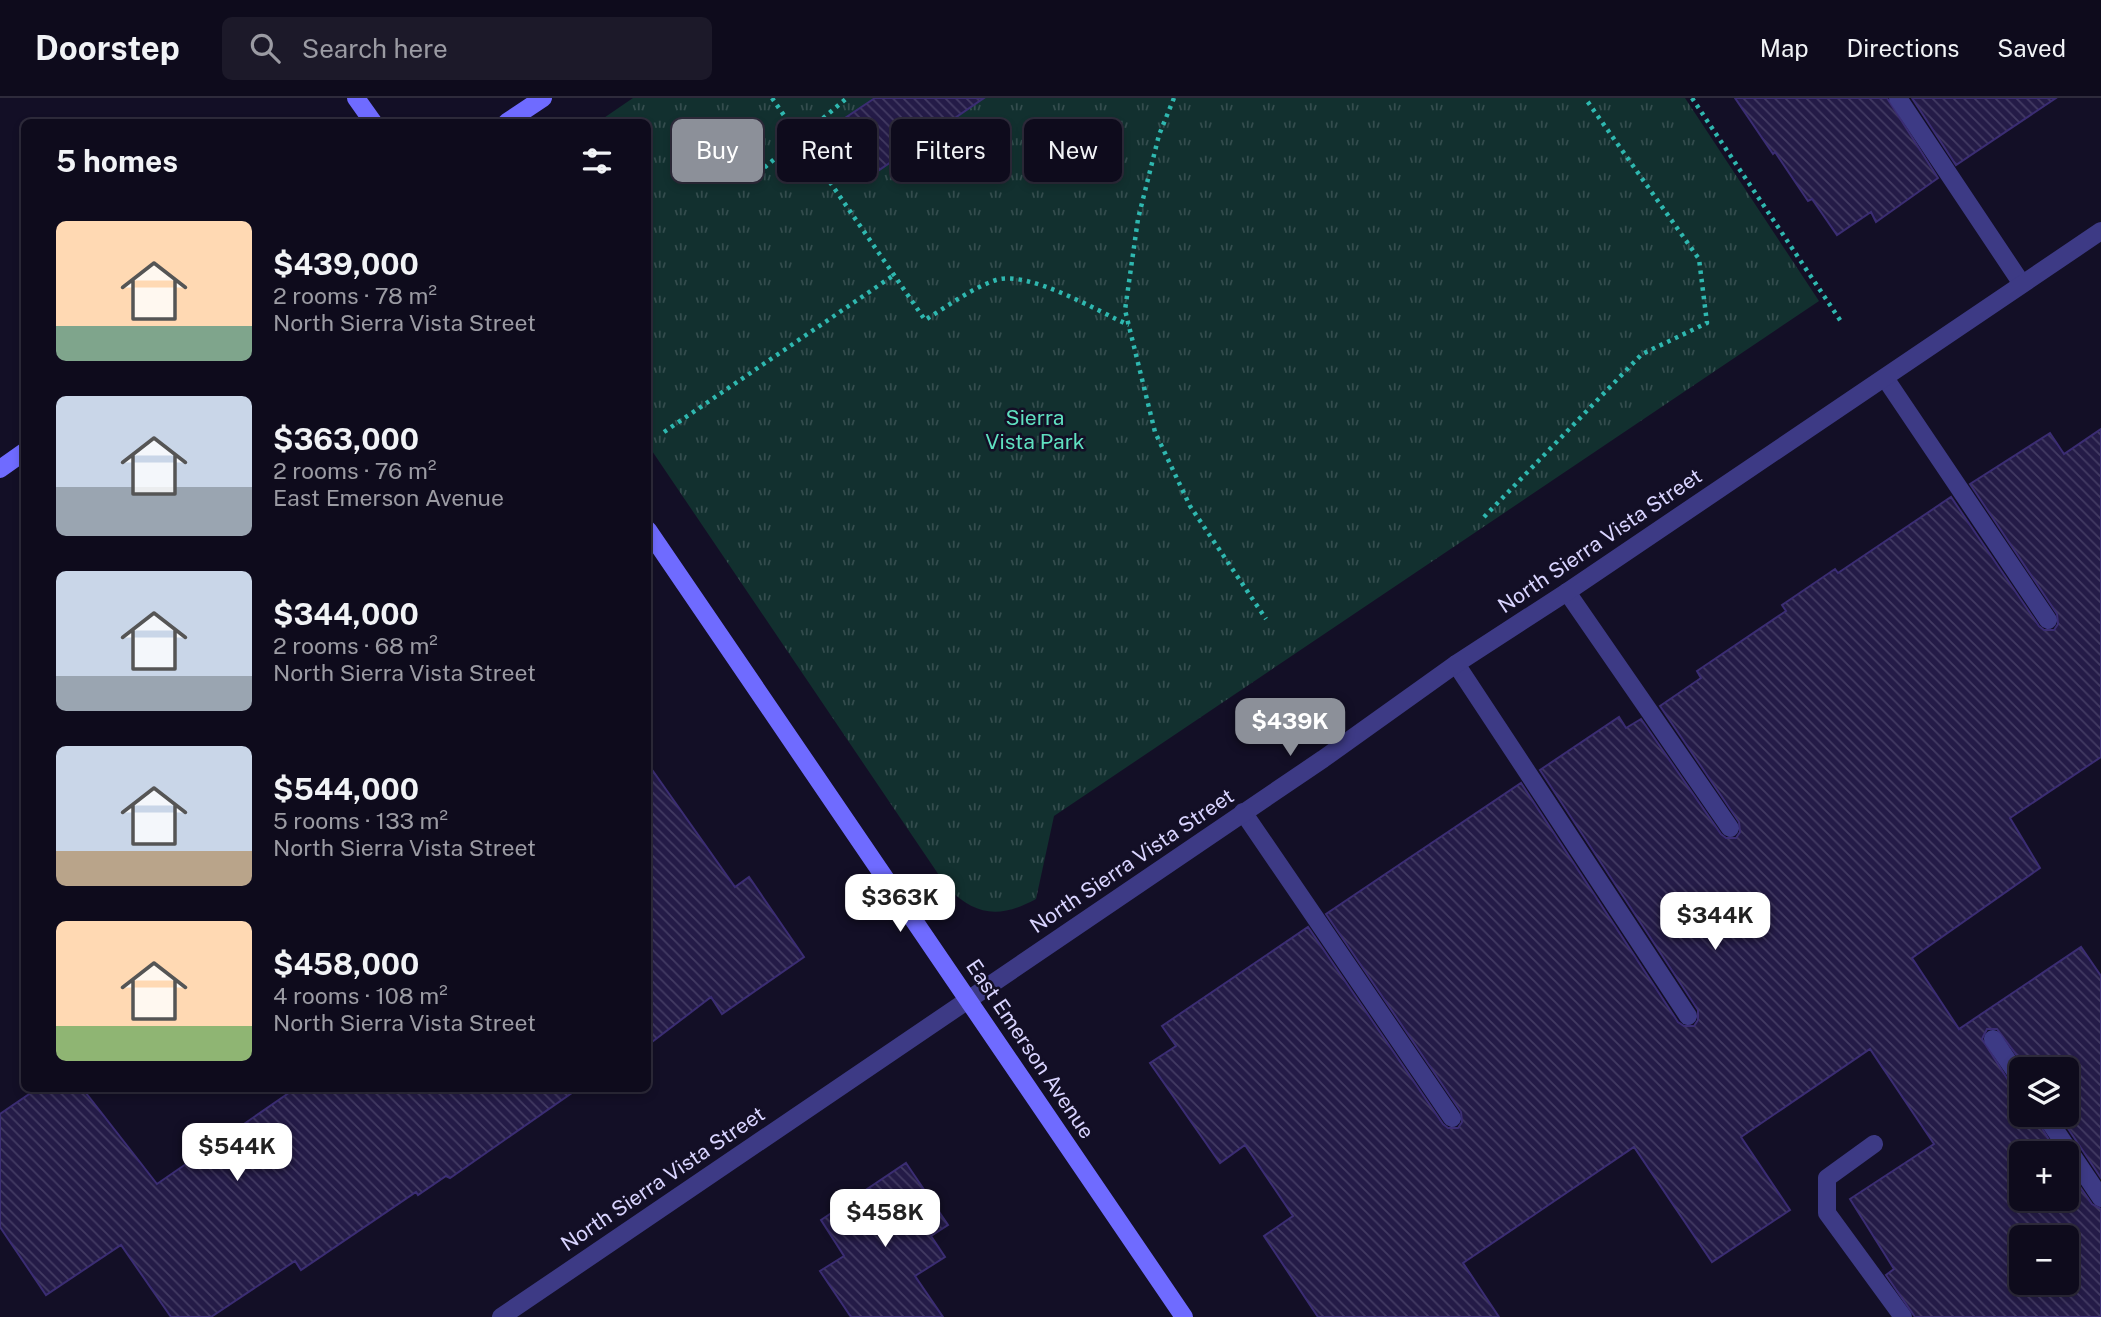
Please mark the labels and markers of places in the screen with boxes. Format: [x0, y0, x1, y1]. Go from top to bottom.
pin: $439K [1241, 698, 1339, 758]
pin: $363K [851, 874, 949, 934]
pin: $344K [1666, 892, 1764, 952]
pin: $544K [188, 1124, 286, 1183]
pin: $458K [836, 1190, 934, 1249]

